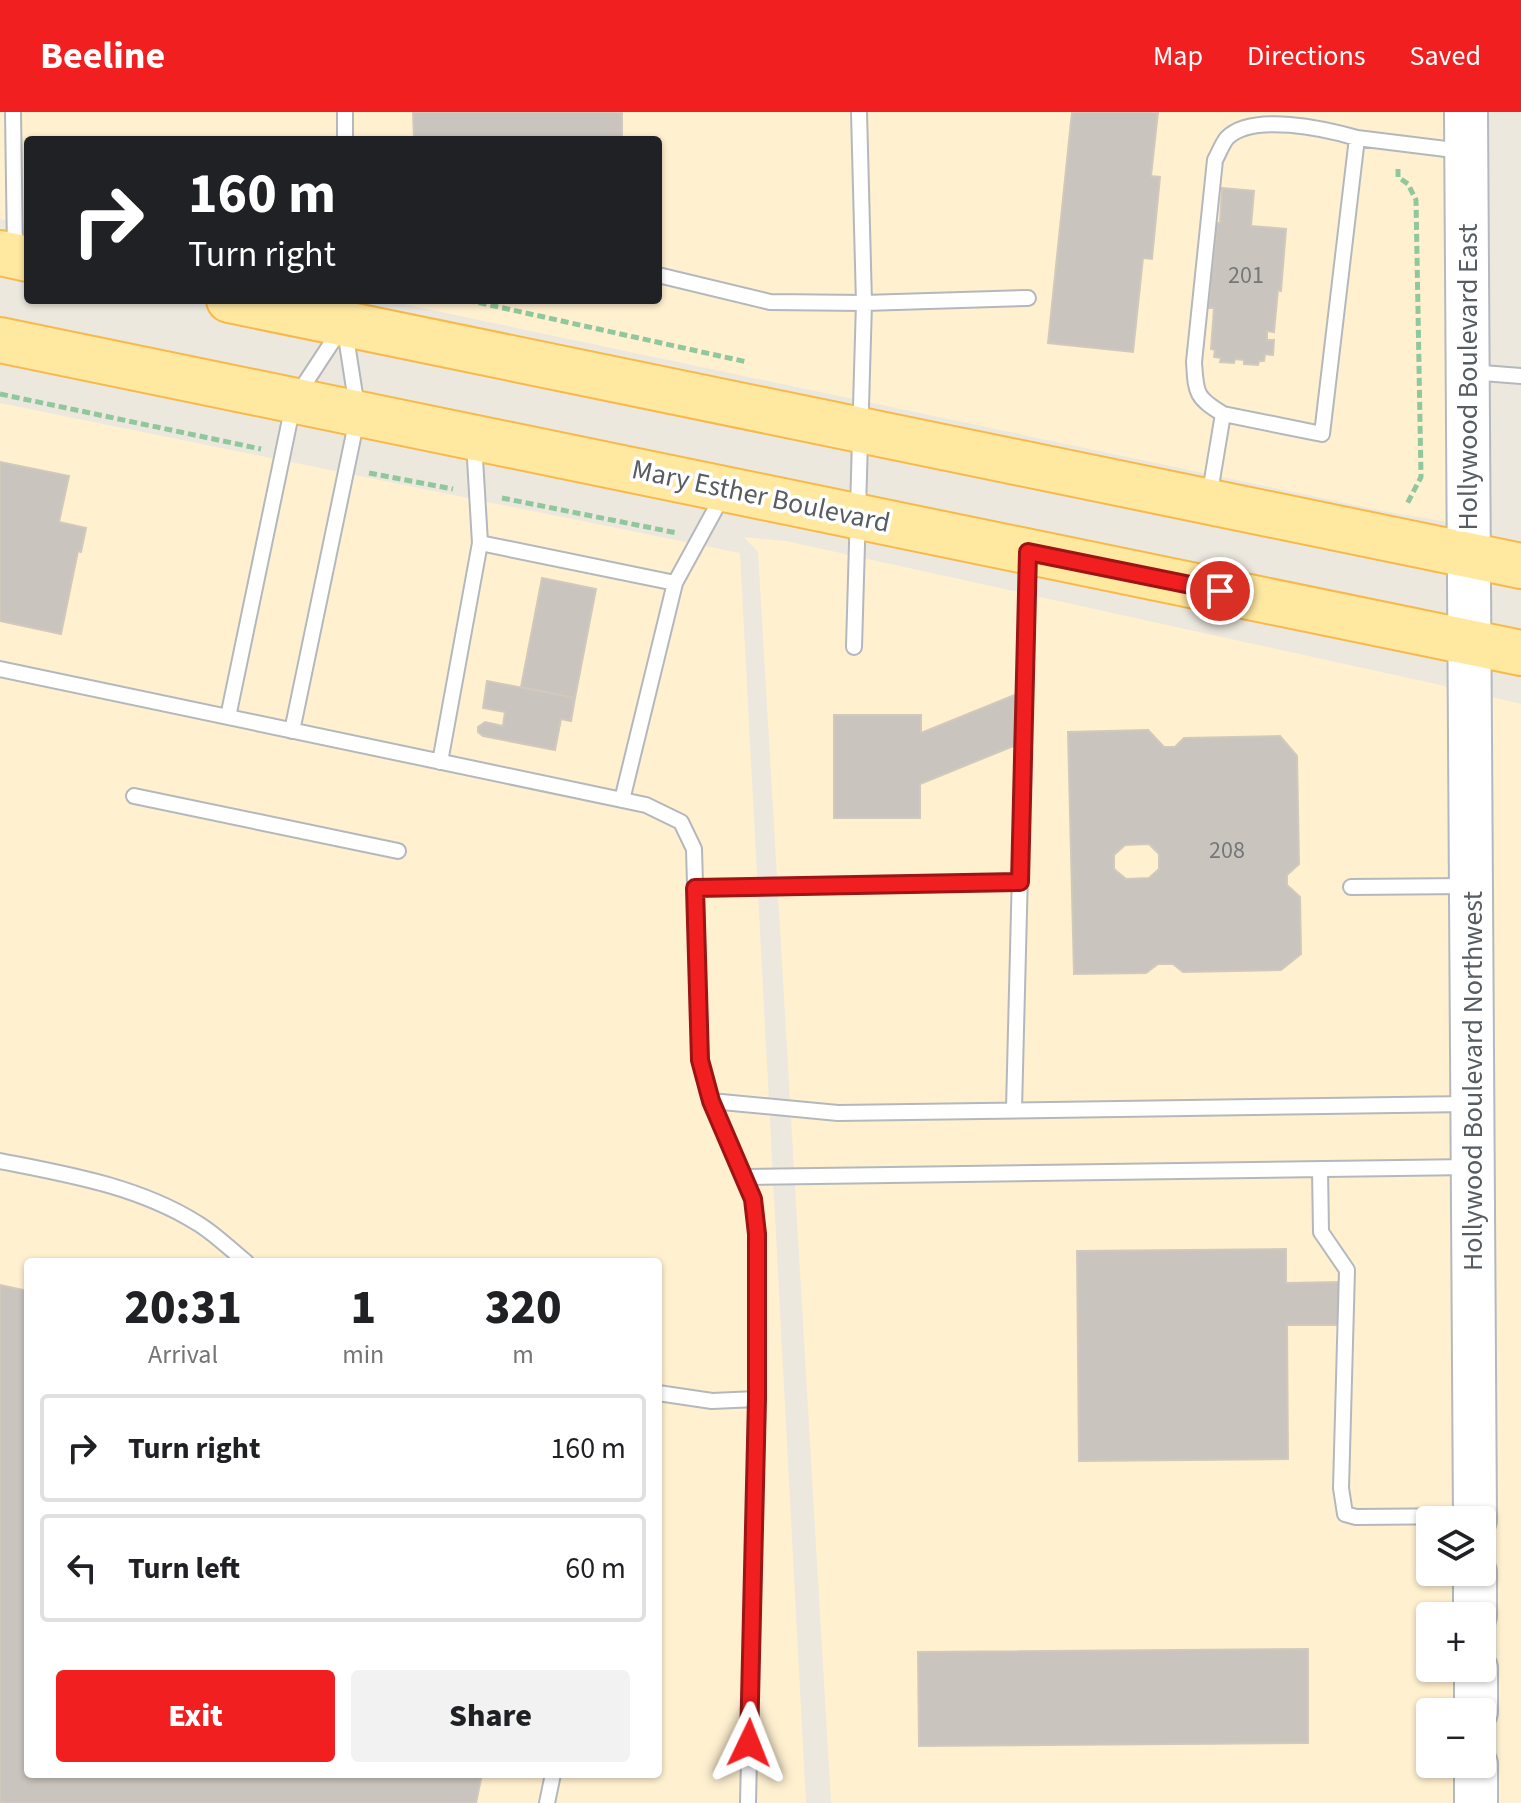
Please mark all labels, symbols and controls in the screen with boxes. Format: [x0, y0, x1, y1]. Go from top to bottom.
text: Beeline [40, 29, 165, 83]
text: Map [1153, 36, 1203, 76]
text: Directions [1247, 36, 1366, 76]
text: Saved [1410, 36, 1481, 76]
text: 160 m [188, 155, 336, 234]
icon: right [56, 168, 160, 272]
street label: Hollywood Boulevard East [1448, 223, 1488, 531]
text: Turn right [188, 229, 336, 280]
house number: 201 [1228, 258, 1264, 293]
street label: Mary Esther Boulevard [628, 449, 894, 543]
pin [1186, 557, 1254, 625]
icon: arrive [1198, 569, 1242, 613]
house number: 208 [1209, 833, 1245, 868]
street label: Hollywood Boulevard Northwest [1453, 891, 1493, 1271]
text: 20:31 [124, 1274, 242, 1342]
text: 1 [350, 1274, 376, 1342]
text: 320 [485, 1274, 562, 1342]
text: Arrival [148, 1336, 218, 1373]
text: min [342, 1336, 384, 1373]
text: m [512, 1336, 534, 1373]
icon: right [60, 1426, 104, 1470]
text: Turn right [128, 1427, 260, 1470]
text: 160 m [550, 1427, 626, 1470]
map controls [1416, 1506, 1496, 1778]
button: layers [1416, 1506, 1496, 1586]
icon: left [60, 1546, 104, 1590]
text: Turn left [128, 1547, 240, 1590]
text: 60 m [565, 1547, 626, 1590]
button: + [1416, 1602, 1496, 1682]
button: Exit [56, 1670, 335, 1762]
button: Share [351, 1670, 630, 1762]
button: − [1416, 1698, 1496, 1778]
position arrow [707, 1701, 791, 1785]

